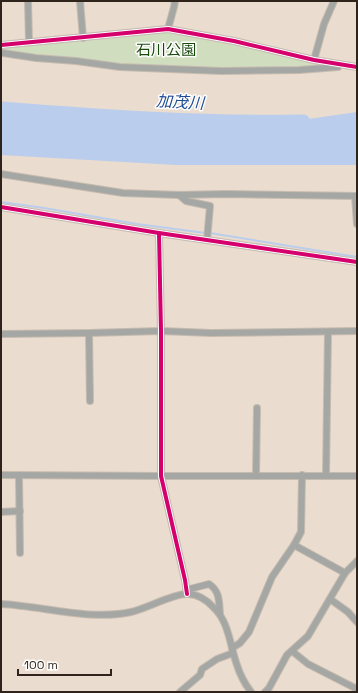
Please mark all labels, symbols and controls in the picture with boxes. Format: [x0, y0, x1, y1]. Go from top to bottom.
park label: 石川公園 [136, 40, 196, 59]
water label: 加茂川 [155, 90, 207, 114]
scale bar [18, 651, 111, 677]
text: 100 m [24, 657, 58, 673]

